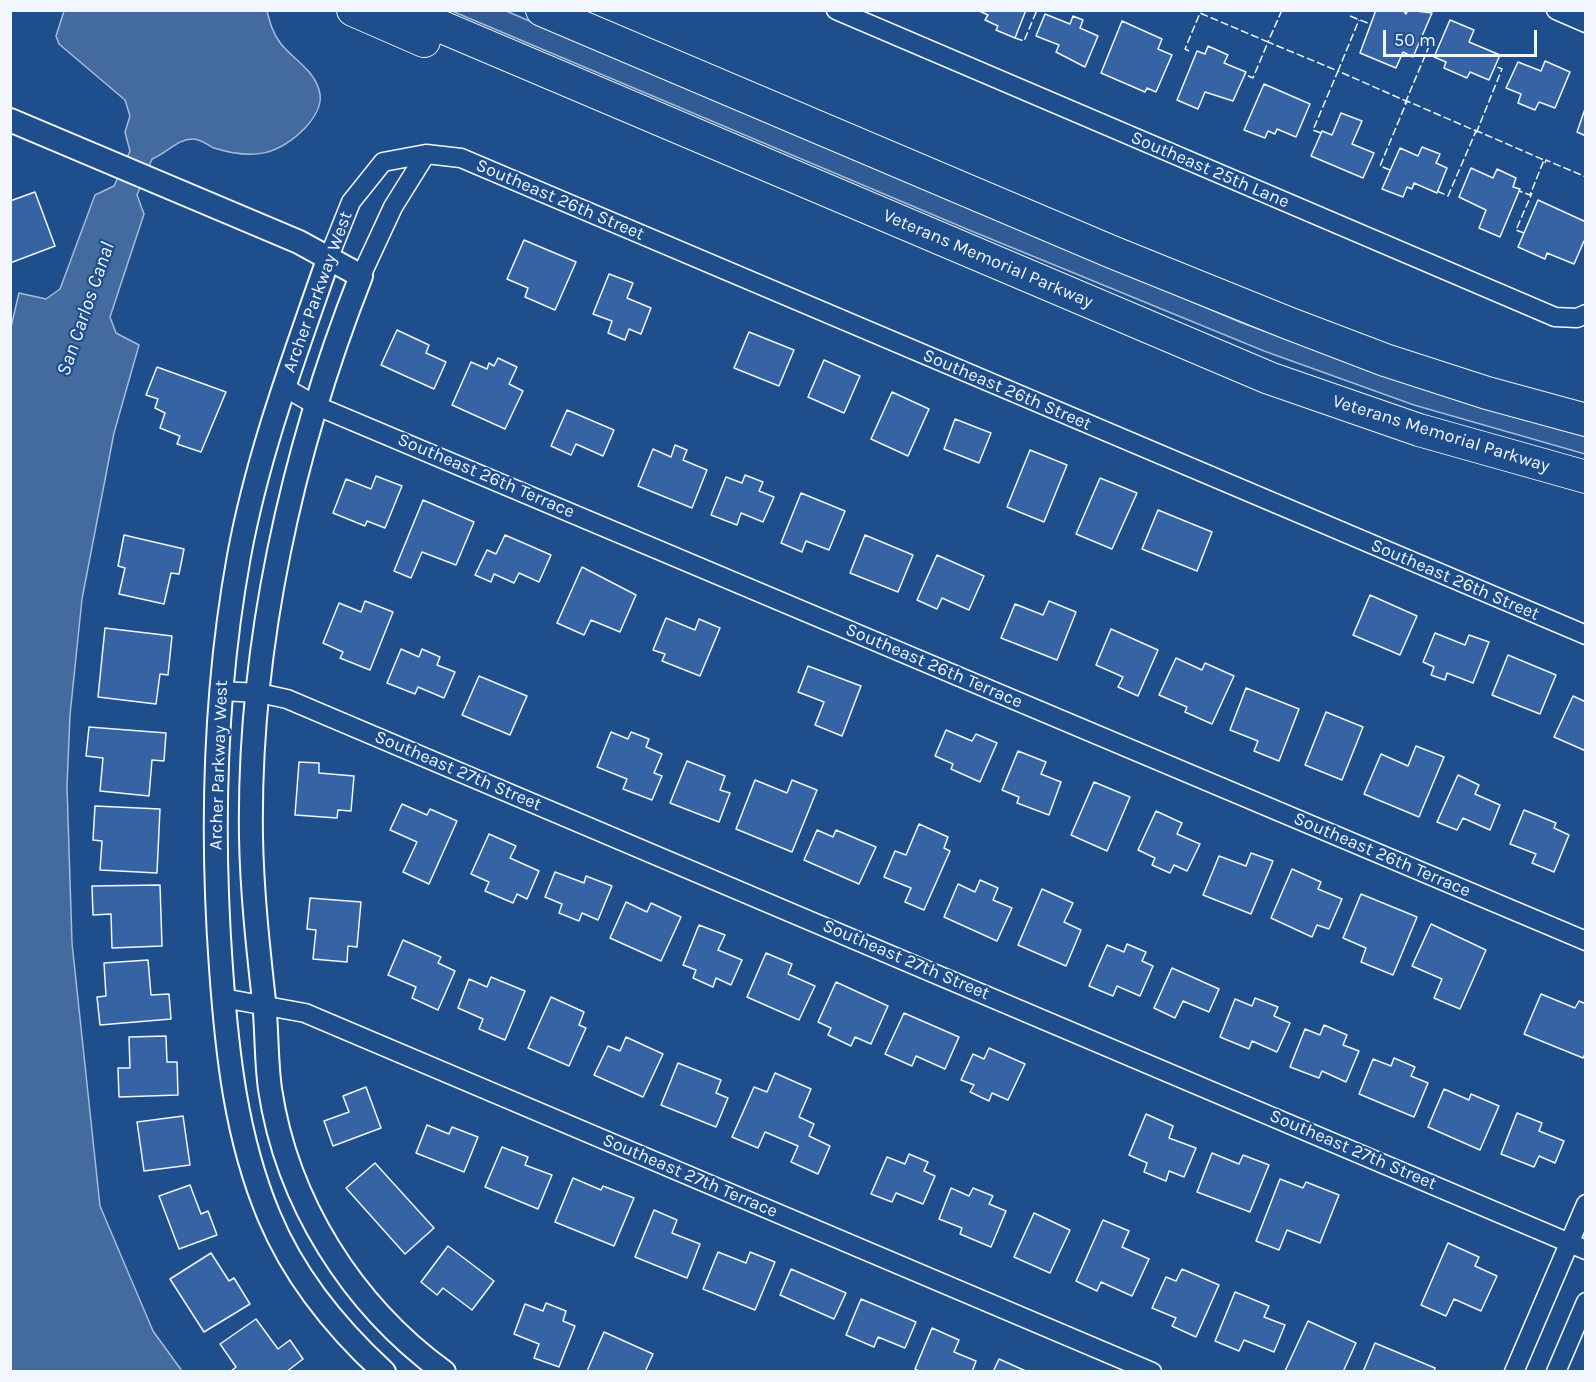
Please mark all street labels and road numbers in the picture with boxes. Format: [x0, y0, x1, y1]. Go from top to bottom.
street label: Southeast 25th Lane [1128, 127, 1292, 213]
street label: Southeast 26th Street [472, 155, 648, 245]
street label: Veterans Memorial Parkway [880, 205, 1096, 313]
street label: Archer Parkway West [279, 208, 357, 376]
street label: Southeast 26th Street [919, 345, 1095, 435]
street label: Veterans Memorial Parkway [1330, 391, 1552, 477]
street label: Southeast 26th Terrace [394, 429, 578, 523]
street label: Southeast 26th Street [1367, 535, 1543, 625]
street label: Southeast 26th Terrace [842, 619, 1026, 713]
street label: Archer Parkway West [205, 680, 233, 850]
street label: Southeast 27th Street [371, 726, 545, 816]
street label: Southeast 26th Terrace [1290, 808, 1474, 902]
street label: Southeast 27th Street [819, 915, 993, 1005]
street label: Southeast 27th Street [1266, 1105, 1440, 1195]
street label: Southeast 27th Terrace [599, 1129, 781, 1223]

